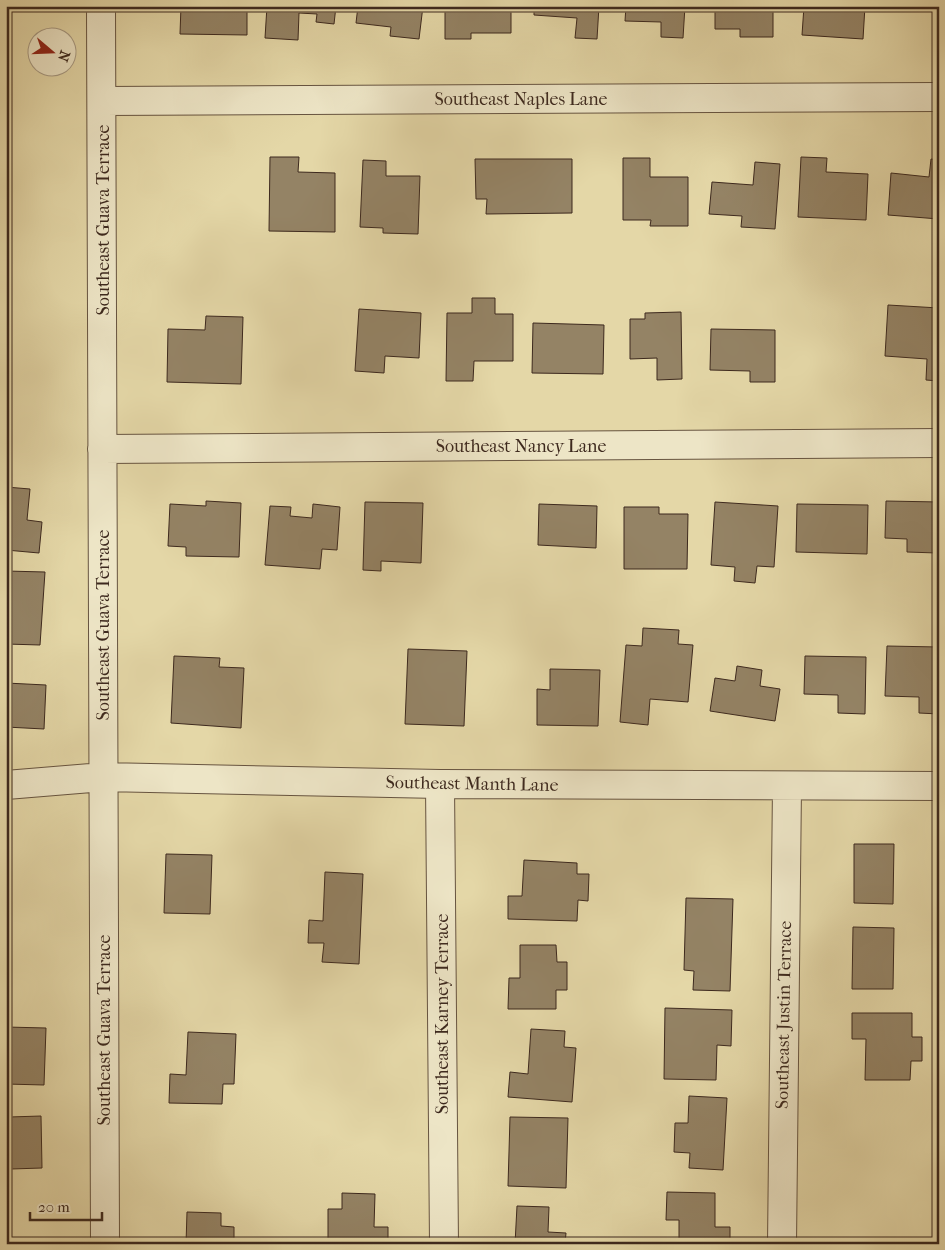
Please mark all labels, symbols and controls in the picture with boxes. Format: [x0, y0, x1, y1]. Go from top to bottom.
north arrow [28, 28, 78, 78]
text: N [54, 48, 74, 64]
street label: Southeast Naples Lane [435, 89, 608, 110]
street label: Southeast Guava Terrace [93, 124, 114, 315]
street label: Southeast Nancy Lane [436, 436, 606, 457]
street label: Southeast Guava Terrace [93, 529, 114, 720]
street label: Southeast Manth Lane [385, 772, 559, 796]
street label: Southeast Karney Terrace [432, 914, 453, 1114]
street label: Southeast Justin Terrace [772, 921, 796, 1109]
street label: Southeast Guava Terrace [94, 934, 115, 1125]
scale bar [30, 1190, 102, 1222]
text: 20 m [38, 1198, 70, 1216]

